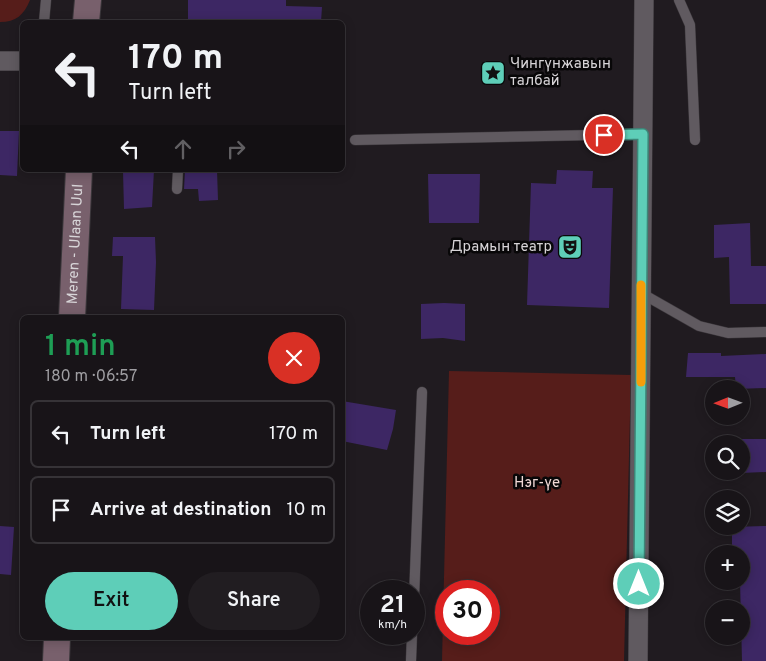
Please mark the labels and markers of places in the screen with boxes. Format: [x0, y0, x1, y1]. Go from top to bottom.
place label: Чингүнжавын талбай [510, 55, 611, 91]
place icon: Чингүнжавын талбай [480, 60, 506, 86]
pin [583, 114, 625, 156]
theatre icon: Драмын театр [557, 234, 583, 260]
place label: Драмын театр [450, 238, 552, 257]

